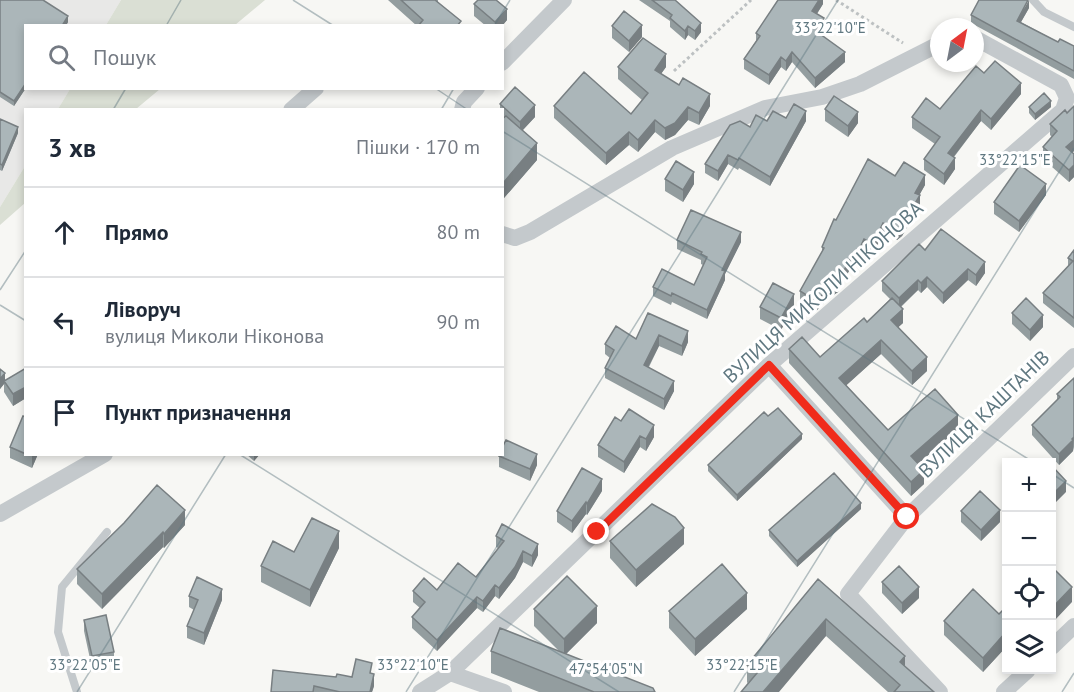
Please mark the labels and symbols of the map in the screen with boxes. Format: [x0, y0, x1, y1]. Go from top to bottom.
text: 33°22'10"E [794, 18, 866, 37]
north arrow [930, 18, 984, 72]
text: 33°22'15"E [979, 150, 1051, 169]
street label: ВУЛИЦЯ МИКОЛИ НІКОНОВА [718, 195, 929, 389]
street label: ВУЛИЦЯ КАШТАНІВ [913, 345, 1055, 483]
route start [893, 503, 919, 529]
route end [583, 518, 609, 544]
text: 33°22'05"E [49, 655, 121, 674]
text: 33°22'10"E [377, 655, 449, 674]
text: 33°22'15"E [706, 655, 778, 674]
text: 47°54'05"N [569, 659, 643, 678]

